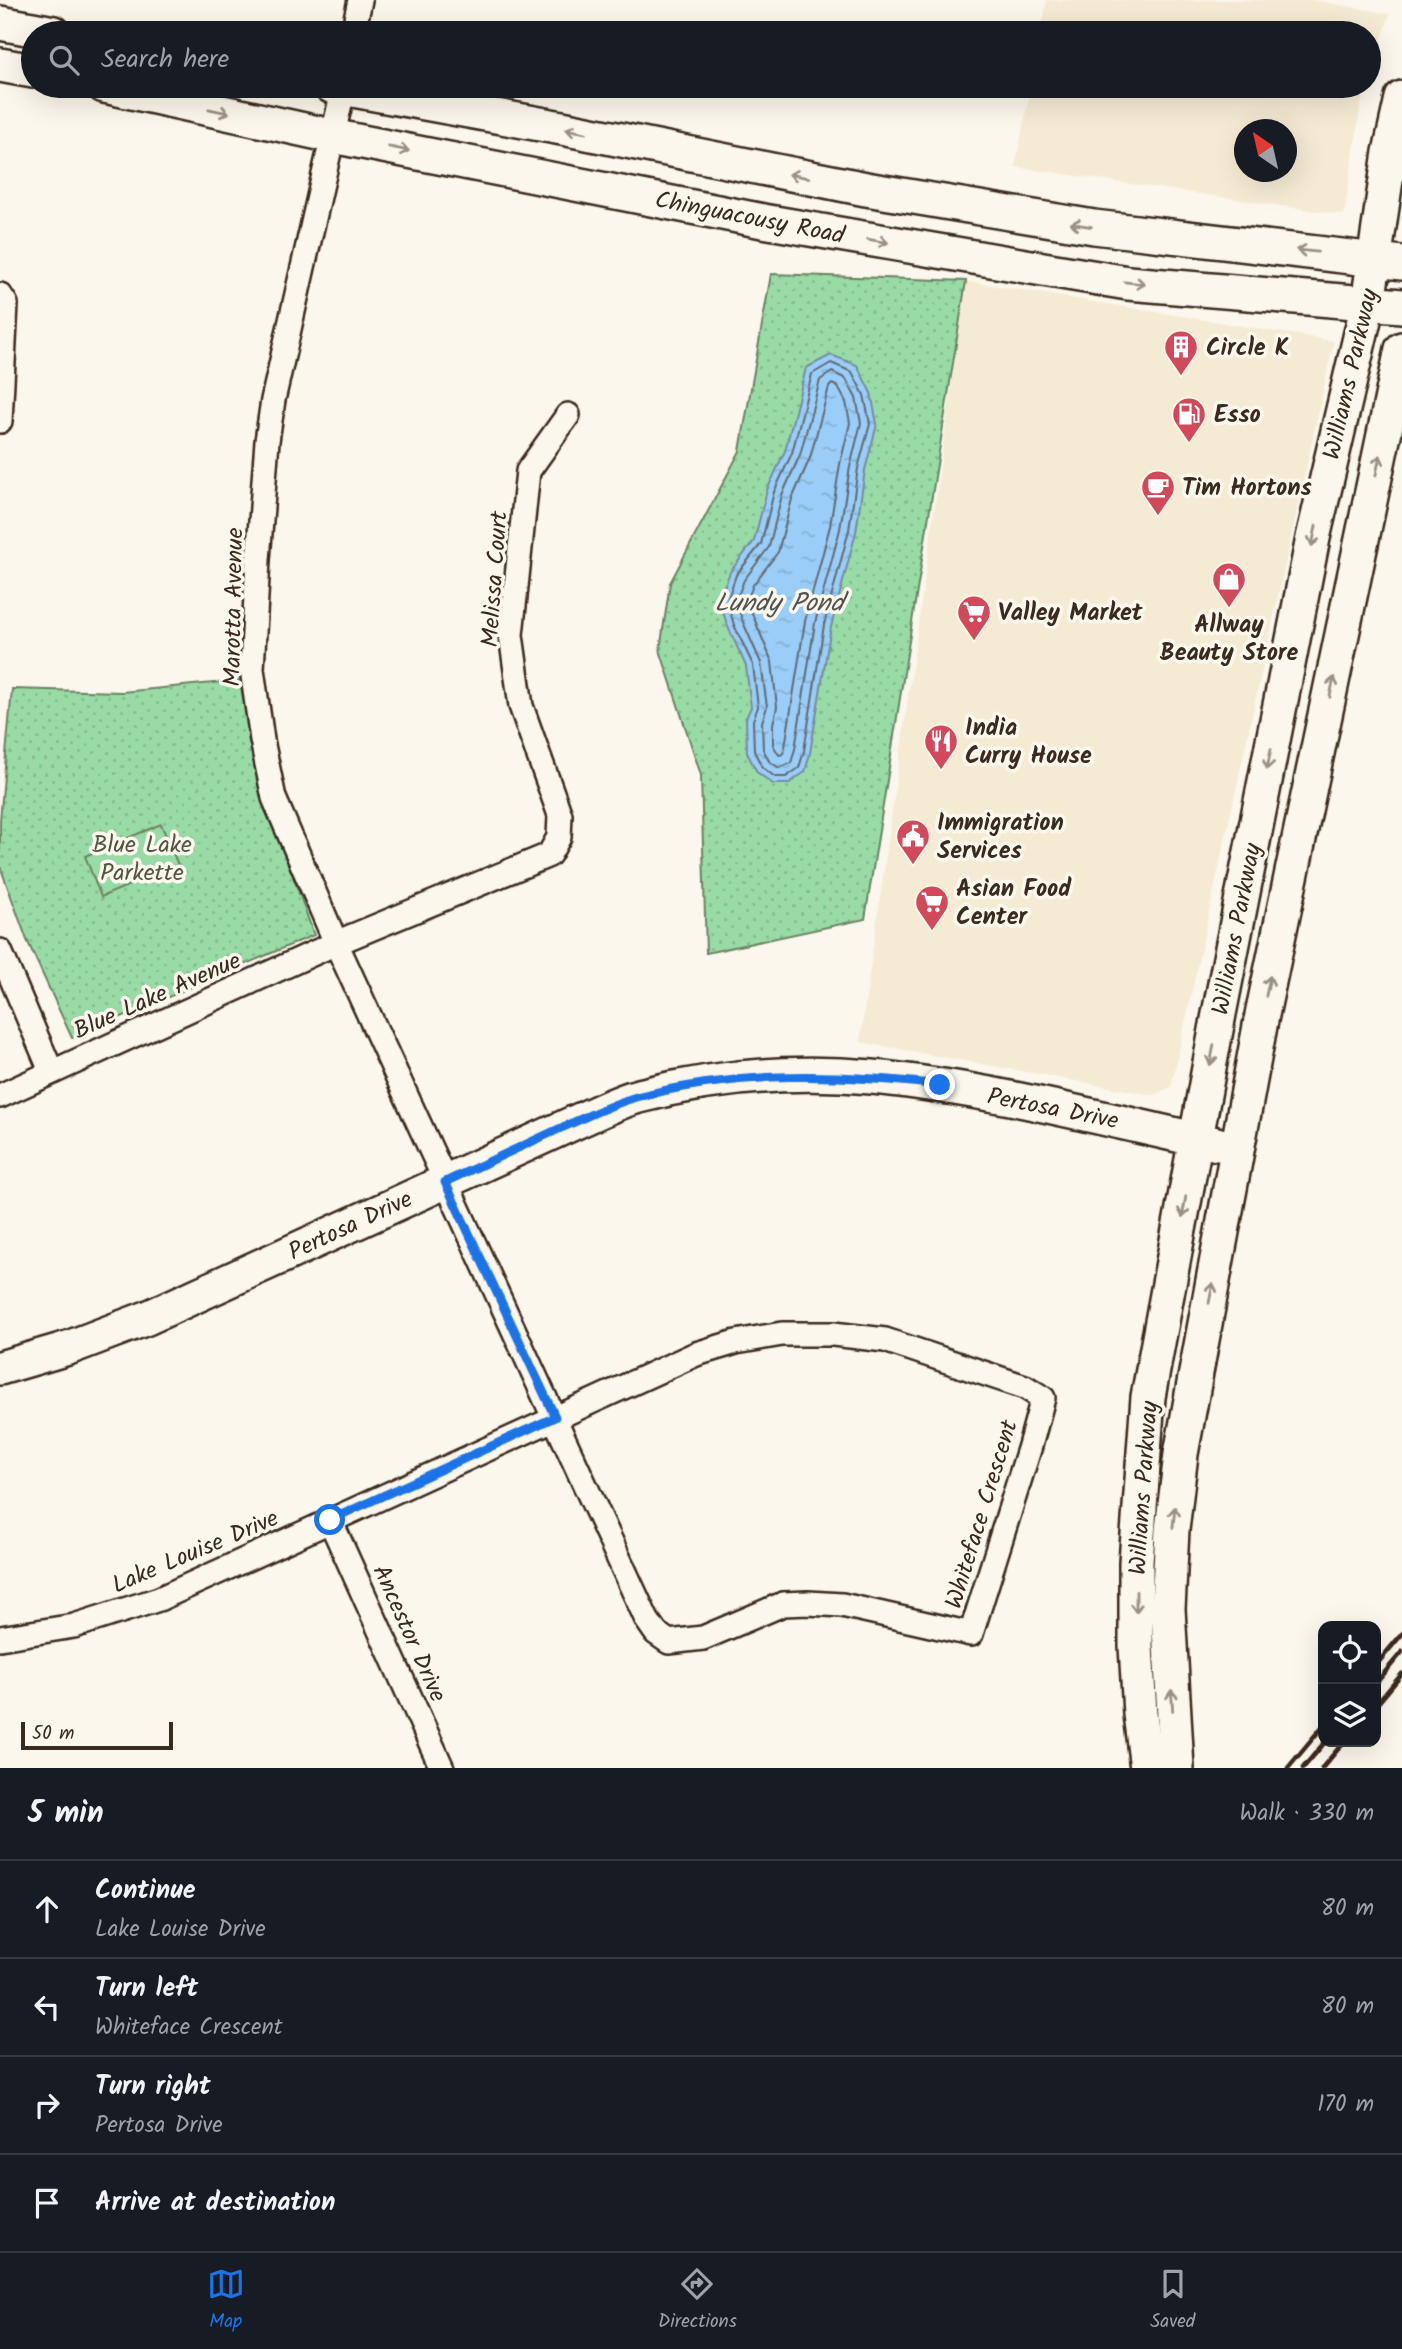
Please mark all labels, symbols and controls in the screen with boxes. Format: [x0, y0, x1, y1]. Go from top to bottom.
search box [21, 21, 1381, 98]
text: Search here [101, 39, 229, 81]
icon: search [45, 41, 83, 79]
one-way arrow [207, 105, 230, 118]
north arrow [1234, 119, 1297, 182]
one-way arrow [565, 123, 588, 137]
one-way arrow [387, 143, 410, 156]
one-way arrow [788, 168, 811, 182]
street label: Chinguacousy Road [652, 181, 849, 256]
one-way arrow [1070, 218, 1093, 231]
one-way arrow [866, 235, 889, 248]
one-way arrow [1296, 245, 1319, 258]
one-way arrow [1123, 277, 1146, 290]
street label: Williams Parkway [1313, 284, 1390, 464]
building icon: Circle K [1162, 328, 1200, 377]
place label: Circle K [1206, 329, 1289, 368]
fuel station icon: Esso [1170, 395, 1208, 444]
place label: Esso [1214, 396, 1261, 435]
one-way arrow [1372, 454, 1386, 477]
cafe icon: Tim Hortons [1139, 468, 1177, 517]
place label: Tim Hortons [1182, 469, 1312, 508]
street label: Melissa Court [471, 509, 520, 649]
one-way arrow [1306, 524, 1320, 547]
street label: Marotta Avenue [214, 527, 255, 687]
shop icon: Allway Beauty Store [1210, 560, 1248, 609]
water label: Lundy Pond [715, 583, 849, 625]
supermarket icon: Valley Market [955, 593, 993, 642]
place label: Valley Market [998, 594, 1144, 633]
place label: Allway Beauty Store [1160, 606, 1299, 673]
one-way arrow [1325, 676, 1339, 699]
place label: India Curry House [965, 709, 1092, 776]
restaurant icon: India Curry House [922, 722, 960, 771]
one-way arrow [1262, 747, 1275, 770]
place label: Immigration Services [937, 804, 1064, 871]
public building icon: Immigration Services [894, 817, 932, 866]
park label: Blue Lake Parkette [92, 826, 192, 893]
street label: Williams Parkway [1202, 839, 1273, 1019]
place label: Asian Food Center [956, 870, 1072, 937]
supermarket icon: Asian Food Center [913, 883, 951, 932]
street label: Blue Lake Avenue [68, 942, 248, 1051]
one-way arrow [1262, 975, 1276, 998]
one-way arrow [1205, 1043, 1218, 1066]
route end [924, 1069, 955, 1100]
street label: Pertosa Drive [984, 1078, 1122, 1141]
street label: Pertosa Drive [282, 1180, 419, 1272]
one-way arrow [1177, 1195, 1191, 1218]
one-way arrow [1205, 1282, 1219, 1305]
street label: Williams Parkway [1119, 1399, 1170, 1576]
street label: Whiteface Crescent [935, 1414, 1030, 1614]
street label: Lake Louise Drive [106, 1500, 285, 1605]
route start [314, 1504, 345, 1535]
one-way arrow [1167, 1506, 1180, 1529]
street label: Ancestor Drive [361, 1559, 456, 1709]
one-way arrow [1129, 1590, 1143, 1613]
map controls [1318, 1621, 1381, 1747]
button: locate [1318, 1621, 1381, 1684]
button: layers [1318, 1684, 1381, 1747]
one-way arrow [1165, 1689, 1178, 1712]
scale bar [21, 1719, 173, 1751]
text: 50 m [32, 1719, 74, 1749]
text: 5 min [28, 1790, 104, 1838]
text: Walk · 330 m [1240, 1796, 1374, 1832]
text: Continue [95, 1870, 196, 1912]
icon: ahead [28, 1890, 66, 1928]
text: 80 m [1321, 1891, 1374, 1927]
text: Lake Louise Drive [95, 1912, 266, 1948]
text: Turn left [95, 1968, 198, 2010]
icon: left [28, 1988, 66, 2026]
text: 80 m [1321, 1989, 1374, 2025]
text: Whiteface Crescent [95, 2010, 283, 2046]
text: Turn right [95, 2066, 211, 2108]
icon: right [28, 2086, 66, 2124]
text: 170 m [1317, 2087, 1374, 2123]
text: Pertosa Drive [95, 2108, 223, 2144]
text: Arrive at destination [95, 2182, 335, 2224]
icon: arrive [28, 2184, 66, 2222]
tab: Map [207, 2265, 245, 2337]
tab: Directions [658, 2265, 737, 2337]
tab: Saved [1150, 2265, 1195, 2337]

